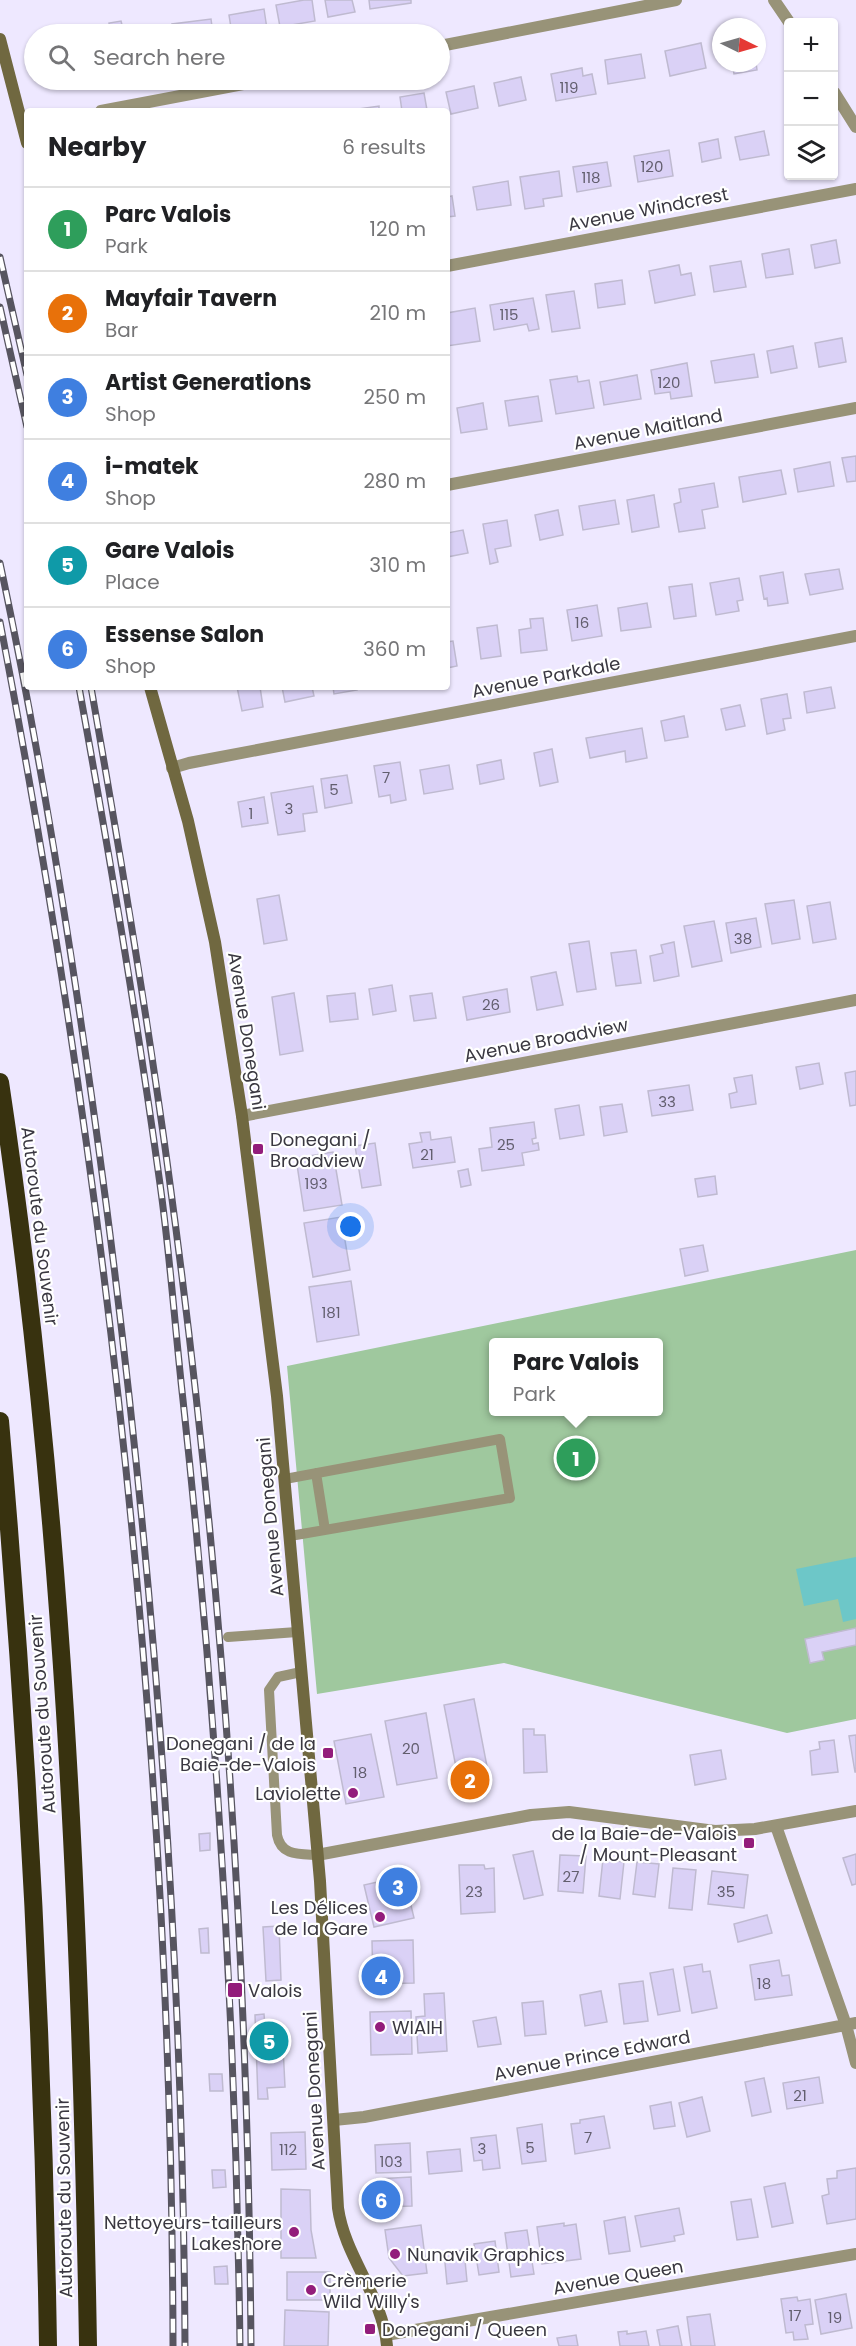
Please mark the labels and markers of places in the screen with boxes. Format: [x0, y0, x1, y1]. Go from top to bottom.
place label: Donegani / Broadview [270, 1127, 371, 1173]
marker: Donegani / Broadview [251, 1142, 265, 1156]
pin: 1 [556, 1436, 596, 1480]
place label: Donegani / de la Baie-de-Valois [166, 1731, 316, 1777]
marker: Donegani / de la Baie-de-Valois [321, 1746, 335, 1760]
pin: 2 [450, 1758, 490, 1802]
place label: Laviolette [255, 1781, 341, 1806]
marker: Laviolette [346, 1786, 360, 1800]
place label: de la Baie-de-Valois / Mount-Pleasant [551, 1821, 737, 1867]
marker: de la Baie-de-Valois / Mount-Pleasant [742, 1836, 756, 1850]
pin: 3 [378, 1864, 418, 1910]
place label: Les Délices de la Gare [271, 1895, 368, 1941]
marker: Les Délices de la Gare [373, 1910, 387, 1924]
pin: 4 [362, 1954, 400, 1998]
place label: Valois [248, 1978, 302, 2003]
marker: Valois [226, 1981, 244, 1999]
place label: WIAIH [392, 2015, 443, 2040]
pin: 5 [250, 2018, 288, 2064]
marker: WIAIH [373, 2020, 387, 2034]
pin: 6 [362, 2178, 400, 2222]
place label: Nettoyeurs-tailleurs Lakeshore [104, 2210, 282, 2256]
marker: Nettoyeurs-tailleurs Lakeshore [287, 2225, 301, 2239]
place label: Nunavik Graphics [407, 2242, 565, 2267]
marker: Nunavik Graphics [388, 2247, 402, 2261]
place label: Crèmerie Wild Willy's [323, 2268, 420, 2314]
marker: Crèmerie Wild Willy's [304, 2283, 318, 2297]
place label: Donegani / Queen [382, 2317, 547, 2342]
marker: Donegani / Queen [363, 2322, 377, 2336]

